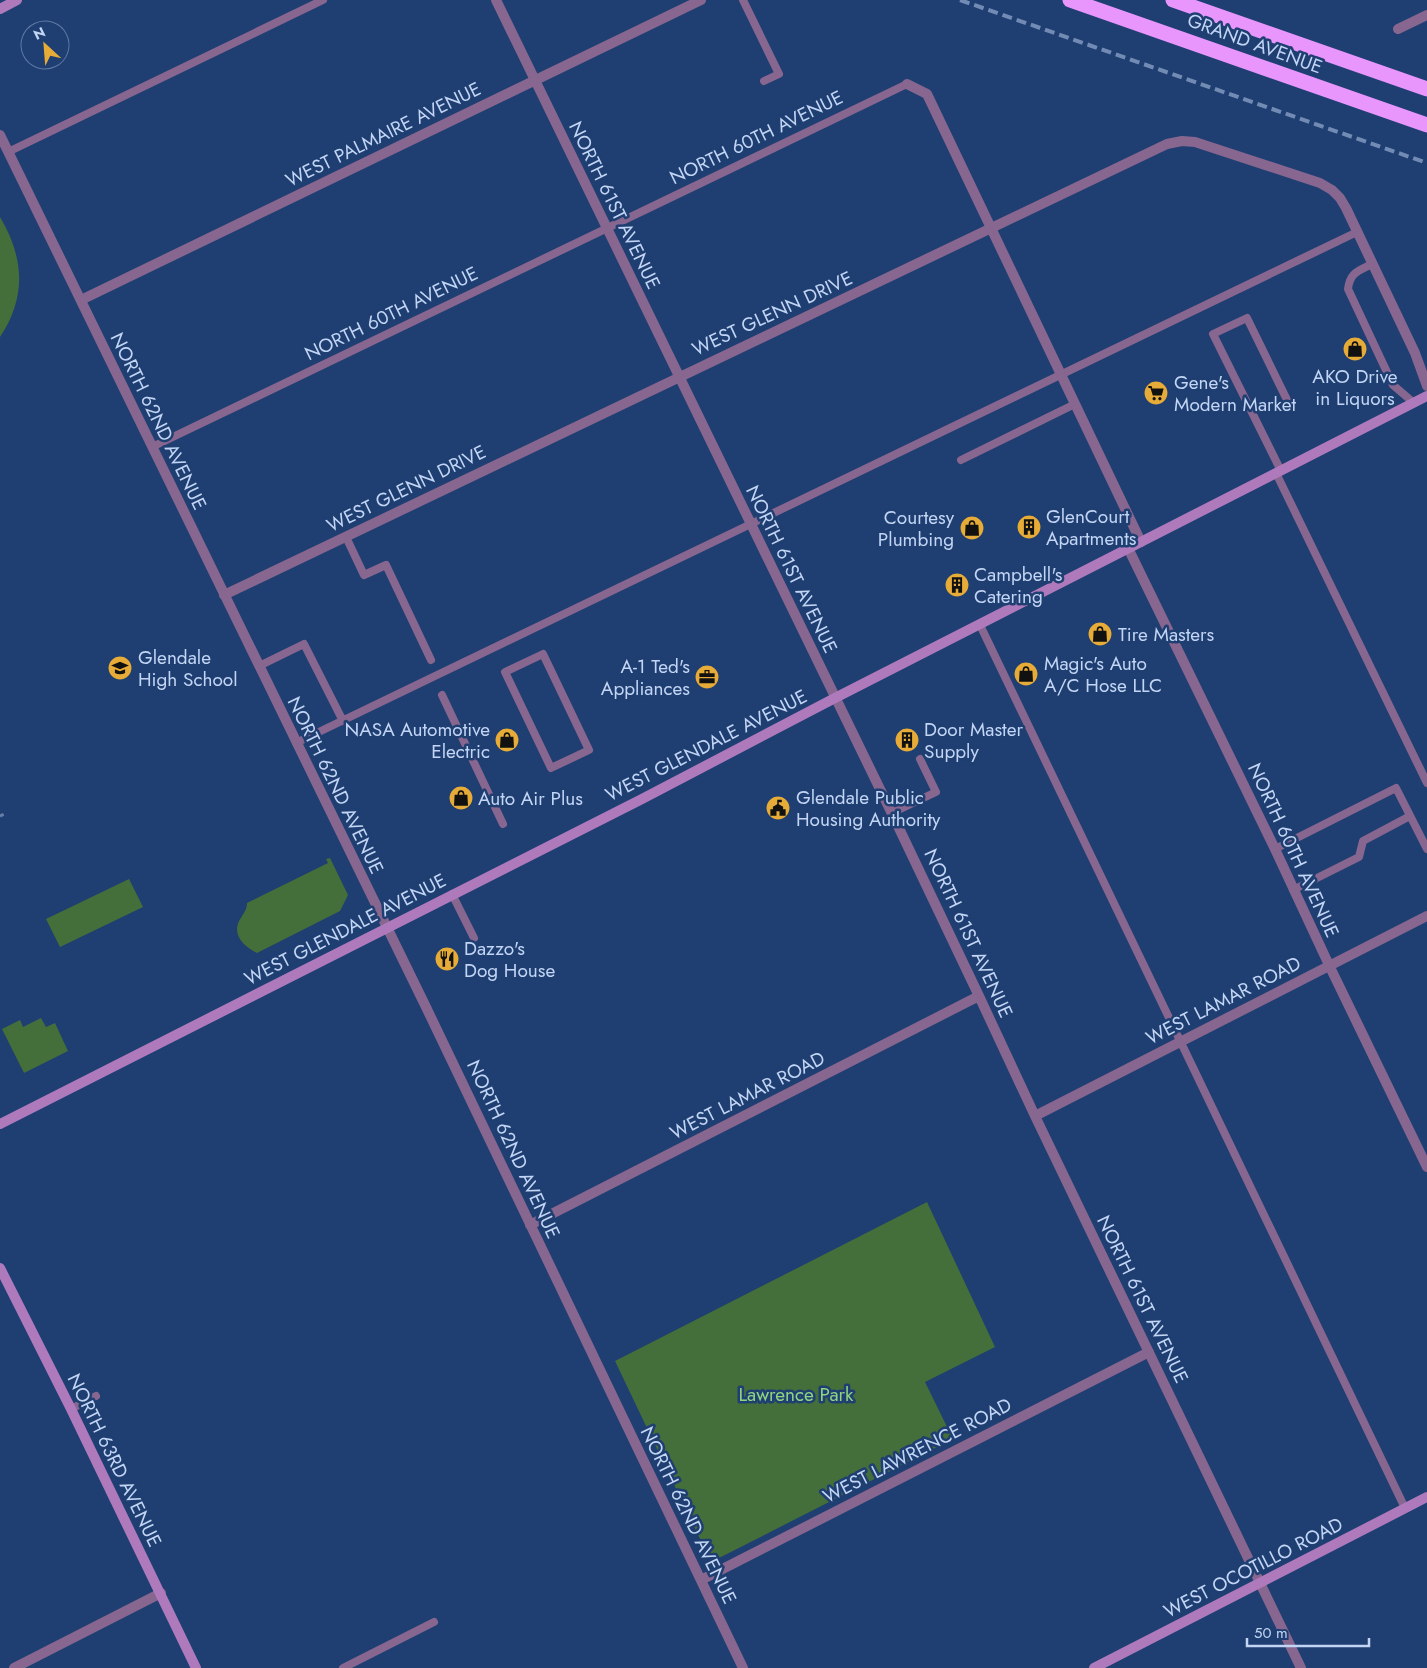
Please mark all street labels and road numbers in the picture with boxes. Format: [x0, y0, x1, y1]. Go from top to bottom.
street label: GRAND AVENUE [1184, 7, 1326, 80]
street label: WEST PALMAIRE AVENUE [281, 75, 486, 194]
street label: NORTH 60TH AVENUE [665, 84, 847, 191]
street label: NORTH 61ST AVENUE [562, 117, 667, 294]
street label: NORTH 60TH AVENUE [300, 260, 482, 367]
street label: WEST GLENN DRIVE [688, 264, 857, 363]
street label: NORTH 62ND AVENUE [104, 328, 213, 514]
street label: WEST GLENN DRIVE [322, 438, 490, 539]
street label: NORTH 61ST AVENUE [739, 481, 844, 658]
street label: WEST GLENDALE AVENUE [601, 683, 812, 808]
street label: NORTH 62ND AVENUE [281, 692, 390, 878]
street label: NORTH 60TH AVENUE [1241, 759, 1346, 942]
street label: NORTH 61ST AVENUE [918, 844, 1020, 1022]
street label: WEST GLENDALE AVENUE [240, 867, 451, 992]
street label: WEST LAMAR ROAD [1141, 950, 1305, 1051]
street label: WEST LAMAR ROAD [665, 1045, 829, 1146]
street label: NORTH 62ND AVENUE [460, 1055, 567, 1243]
street label: NORTH 61ST AVENUE [1090, 1211, 1195, 1388]
street label: NORTH 63RD AVENUE [61, 1369, 168, 1551]
street label: WEST LAWRENCE ROAD [818, 1391, 1016, 1510]
street label: NORTH 62ND AVENUE [634, 1422, 743, 1608]
street label: WEST OCOTILLO ROAD [1159, 1510, 1348, 1624]

